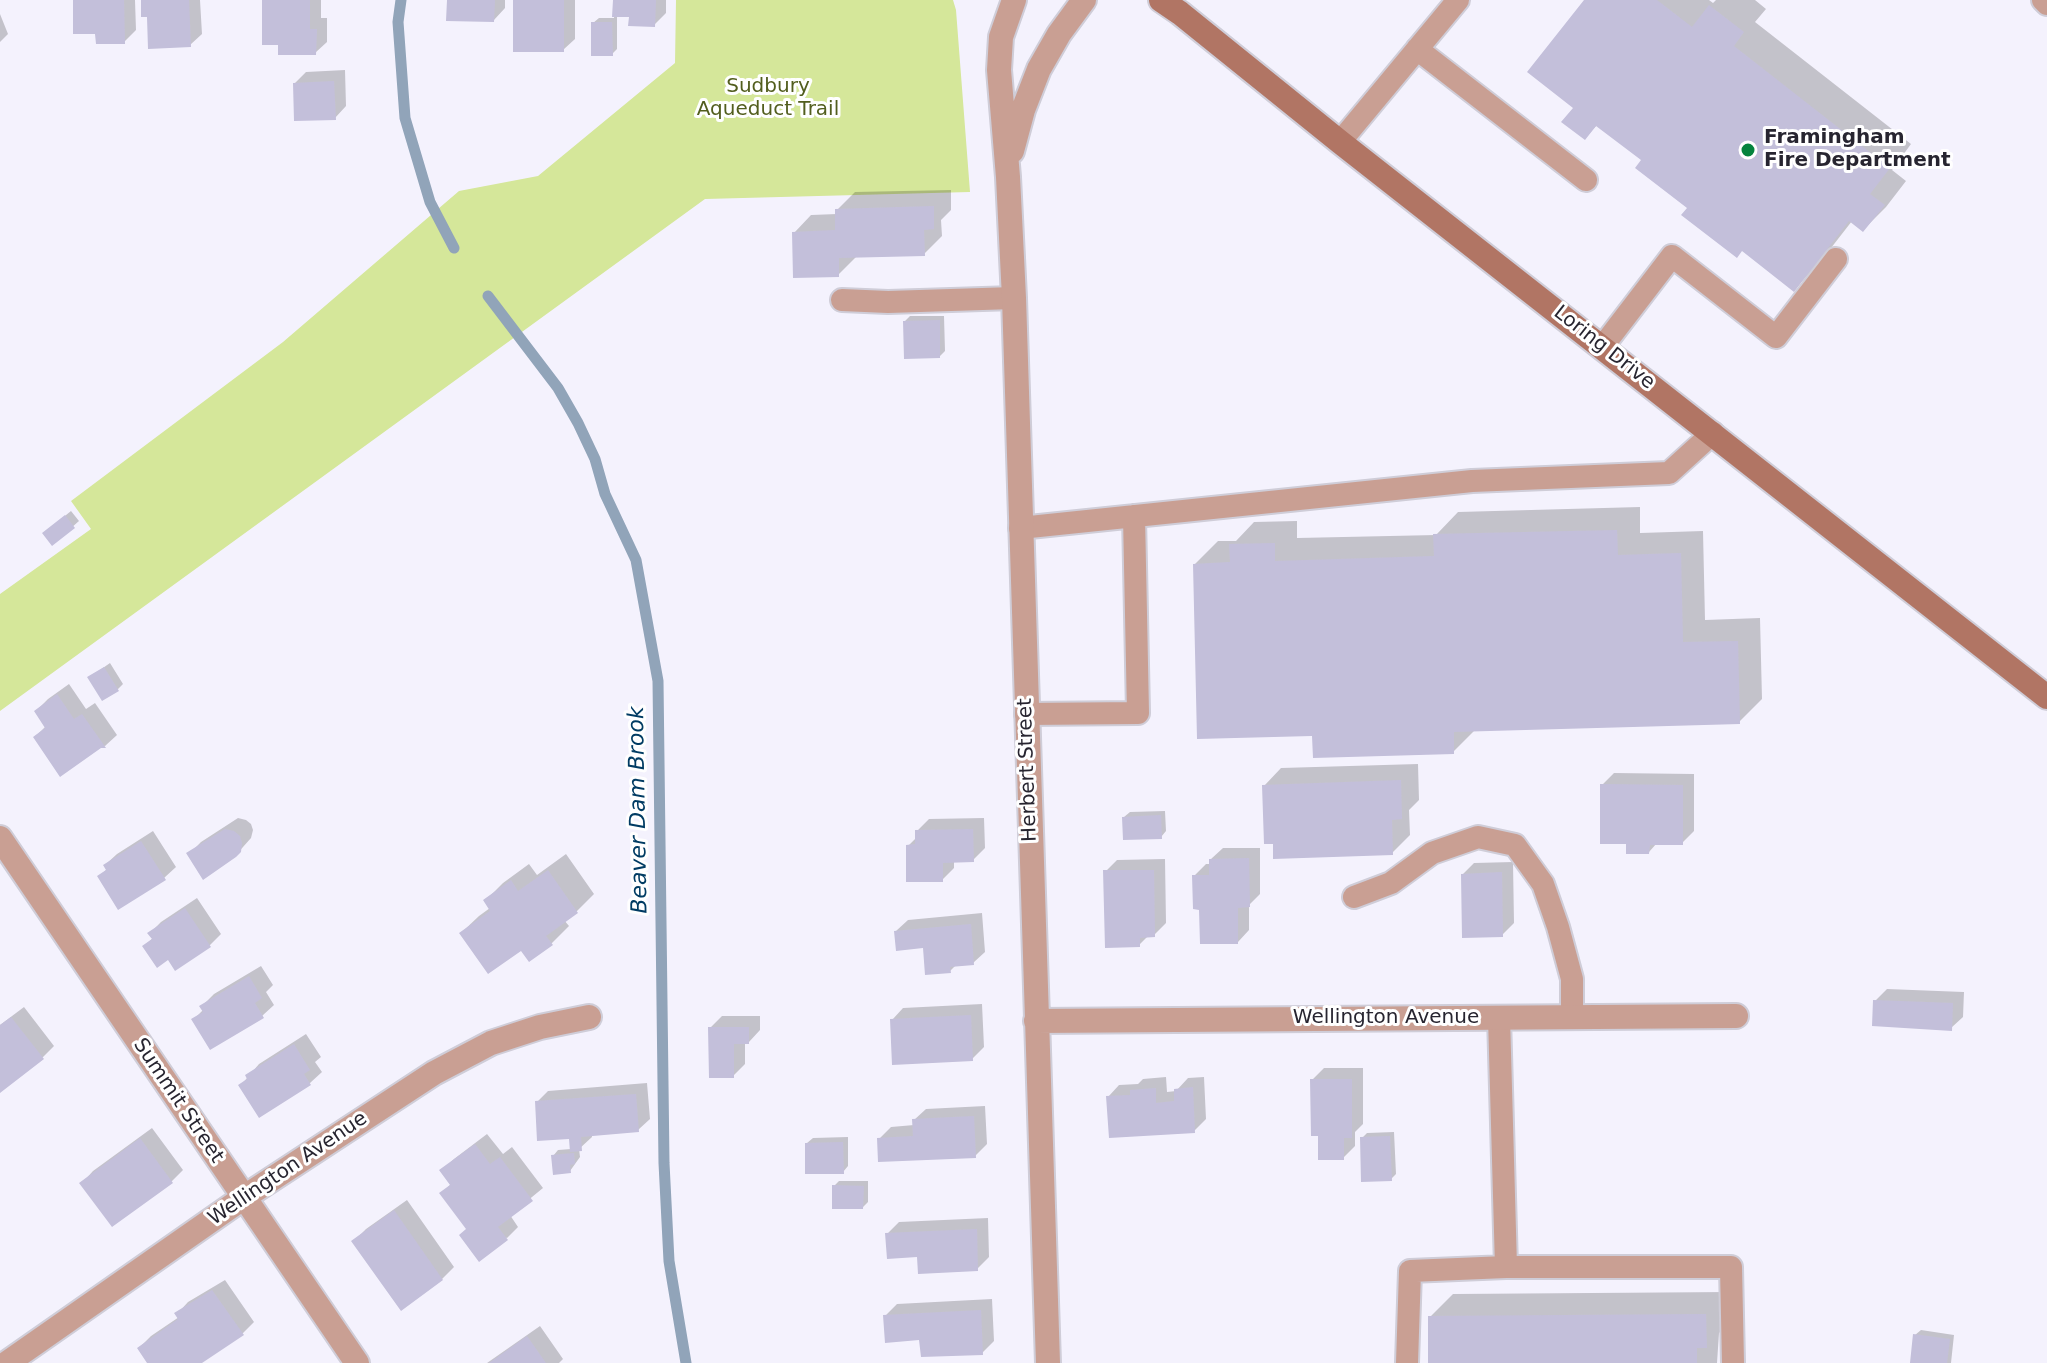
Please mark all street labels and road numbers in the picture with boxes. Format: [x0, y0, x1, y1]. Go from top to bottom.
street label: Loring Drive [1549, 301, 1659, 395]
street label: Herbert Street [1013, 698, 1043, 842]
street label: Wellington Avenue [1293, 1006, 1479, 1030]
street label: Summit Street [128, 1034, 228, 1168]
street label: Wellington Avenue [204, 1107, 372, 1231]

